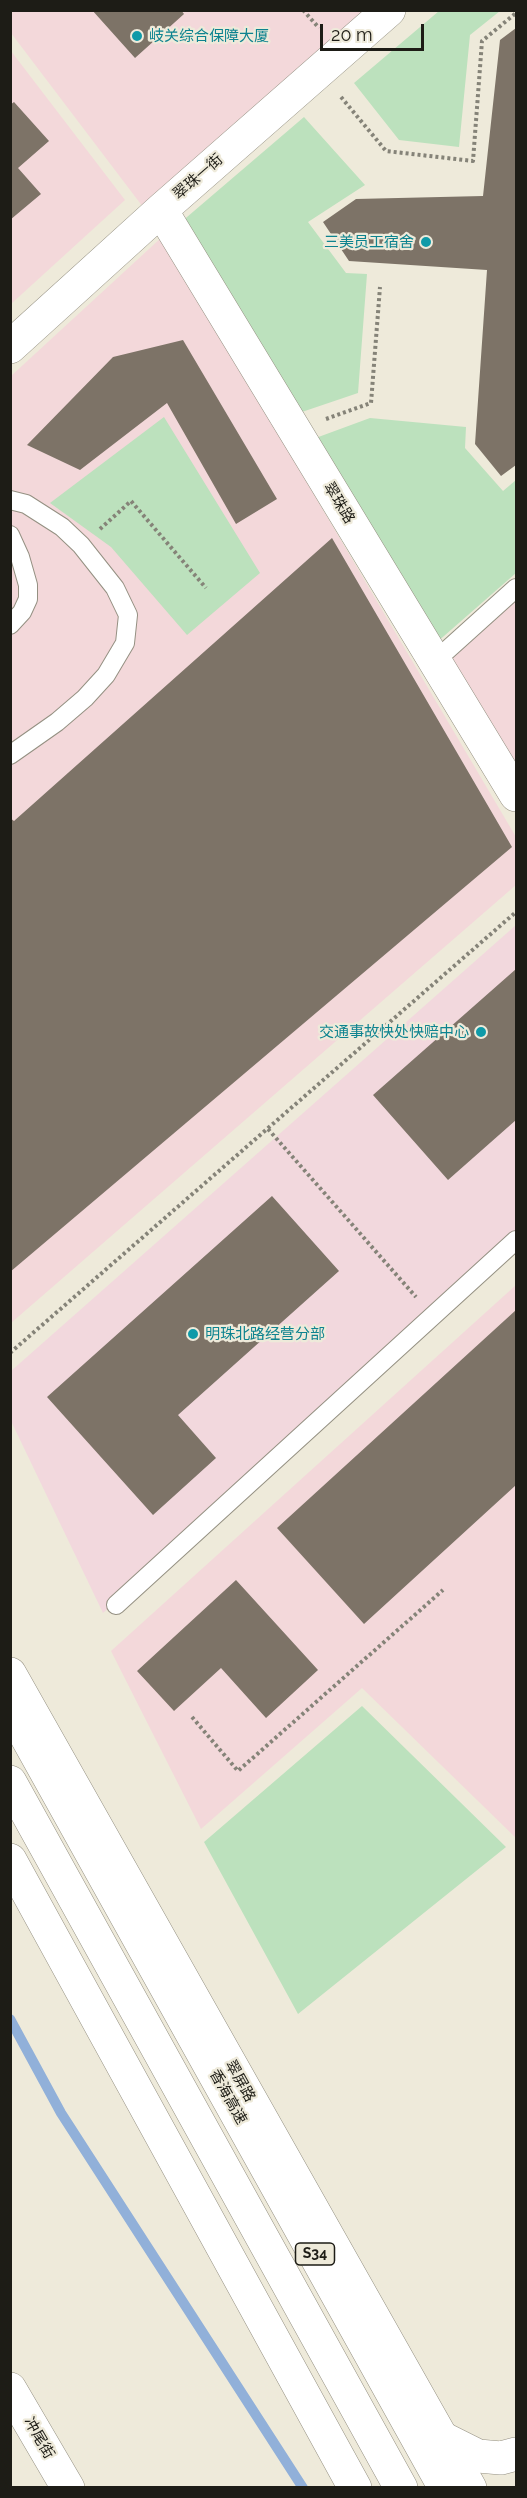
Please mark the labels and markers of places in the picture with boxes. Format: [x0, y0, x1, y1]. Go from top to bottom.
place label: 岐关综合保障大厦 [149, 27, 269, 45]
marker: 岐关综合保障大厦 [130, 29, 144, 43]
place label: 三美员工宿舍 [324, 233, 414, 251]
marker: 三美员工宿舍 [419, 235, 433, 249]
place label: 交通事故快处快赔中心 [319, 1023, 469, 1041]
marker: 交通事故快处快赔中心 [474, 1025, 488, 1039]
place label: 明珠北路经营分部 [205, 1325, 325, 1343]
marker: 明珠北路经营分部 [186, 1327, 200, 1341]

